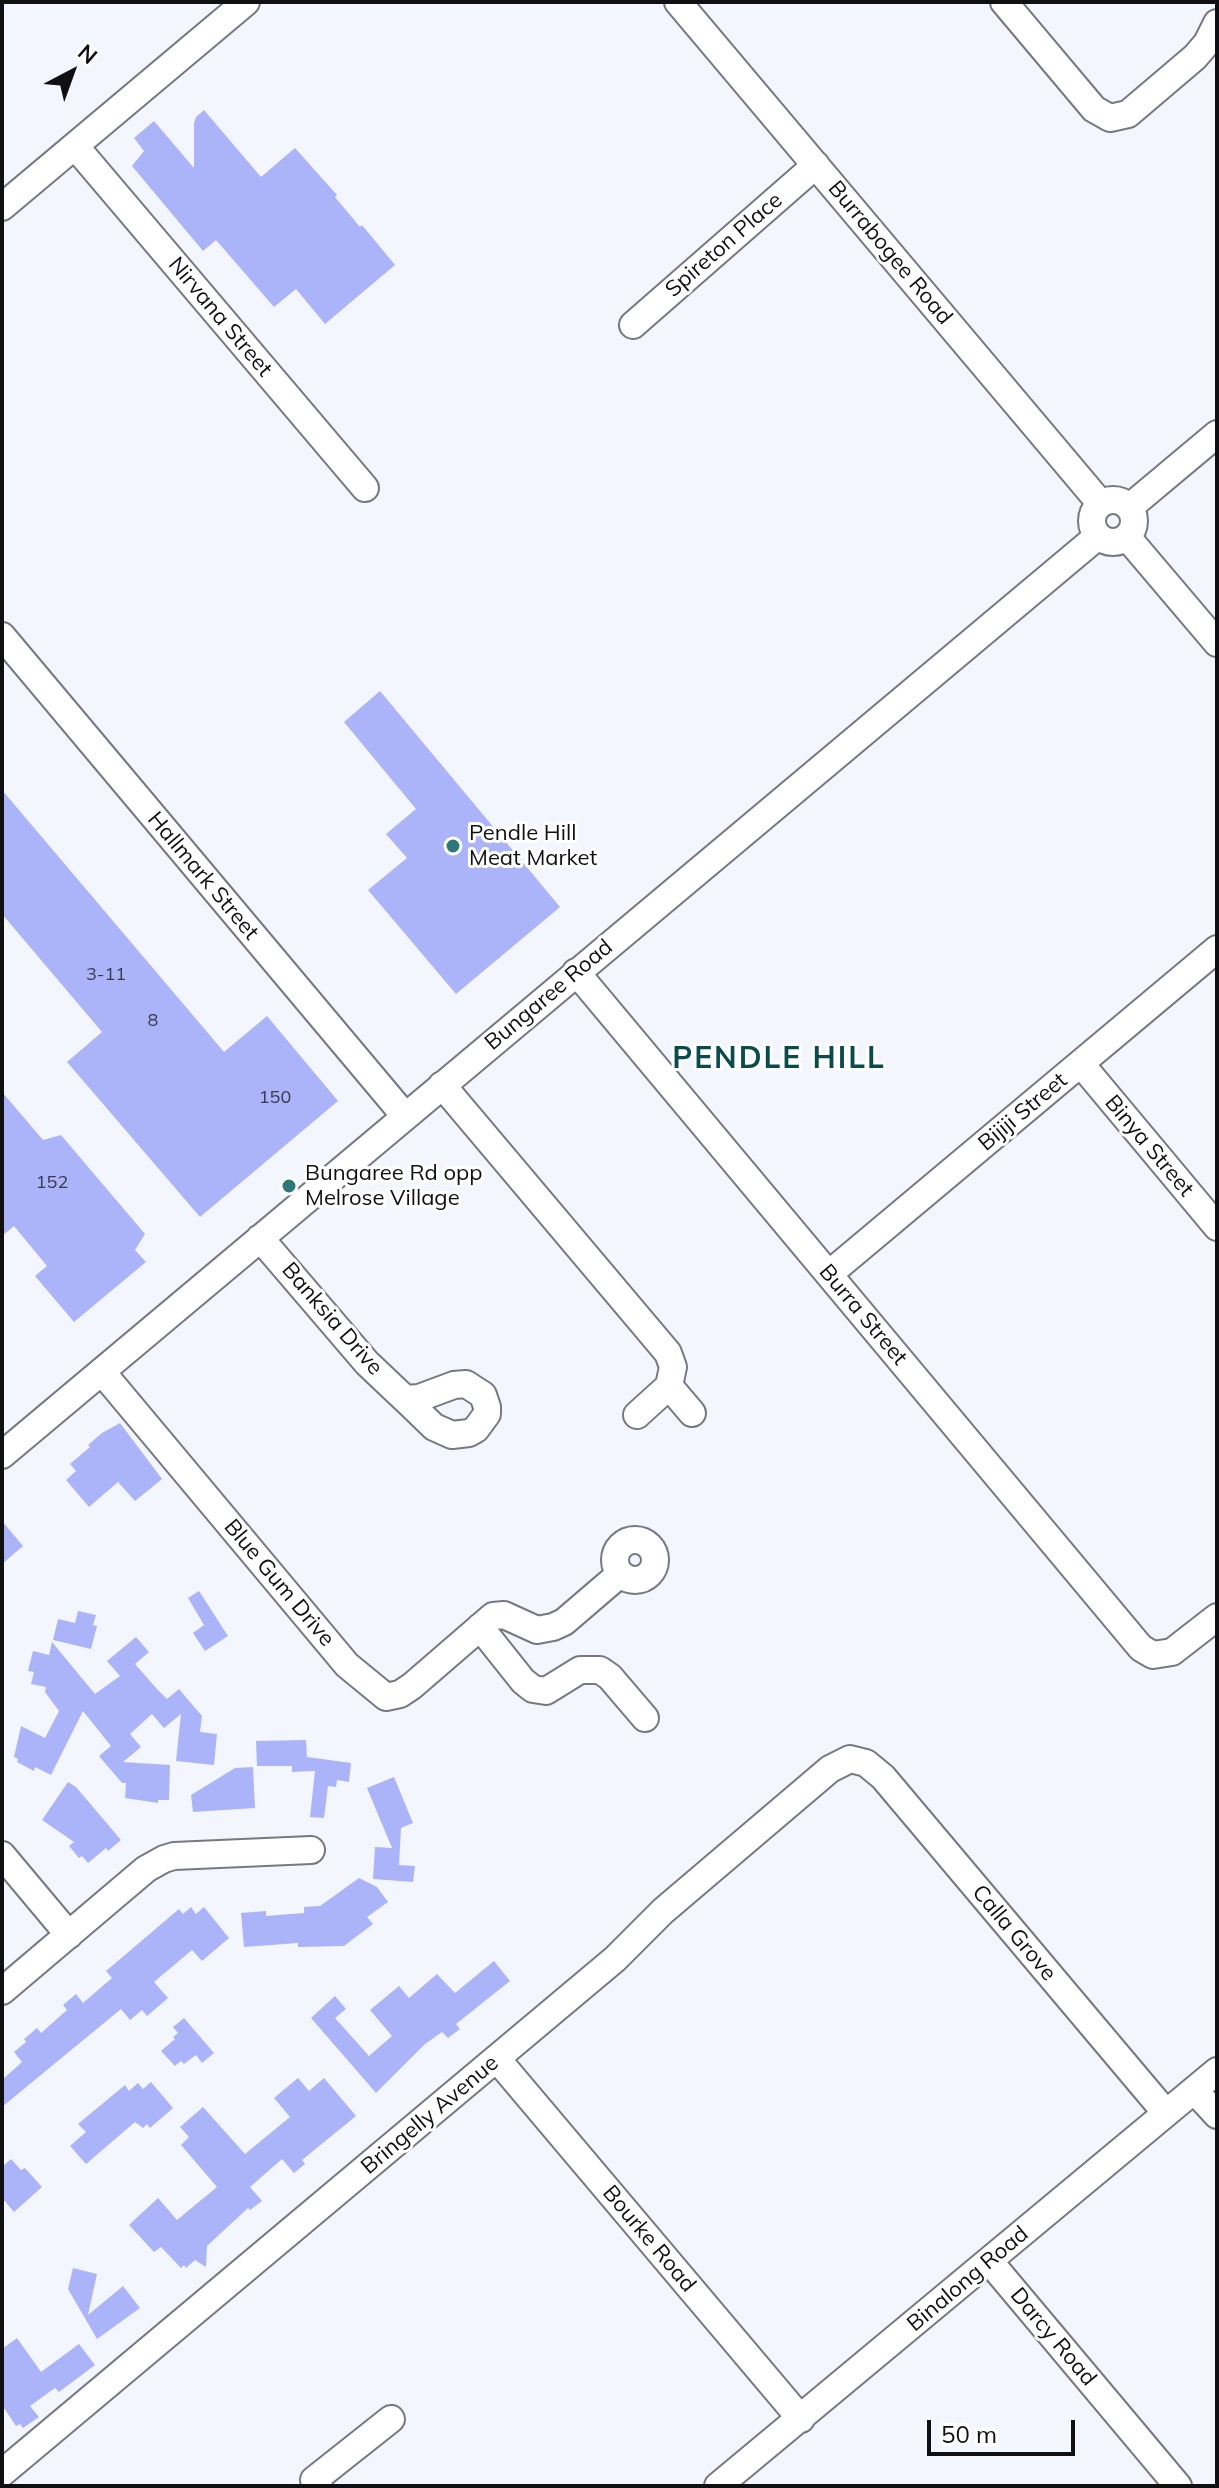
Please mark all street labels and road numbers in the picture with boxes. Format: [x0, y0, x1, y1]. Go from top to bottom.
street label: Burrabogee Road [822, 176, 958, 330]
street label: Spireton Place [660, 187, 788, 303]
street label: Nirvana Street [162, 252, 278, 382]
street label: Hallmark Street [142, 807, 264, 945]
street label: Bungaree Road [480, 934, 618, 1056]
street label: Bijiji Street [973, 1067, 1073, 1157]
street label: Binya Street [1099, 1090, 1199, 1202]
street label: Banksia Drive [276, 1257, 388, 1381]
street label: Burra Street [813, 1259, 913, 1371]
street label: Blue Gum Drive [218, 1514, 340, 1652]
street label: Calla Grove [966, 1880, 1062, 1986]
street label: Bringelly Avenue [356, 2050, 504, 2180]
street label: Bourke Road [597, 2180, 701, 2298]
street label: Binalong Road [902, 2221, 1034, 2337]
street label: Darcy Road [1004, 2283, 1102, 2391]

